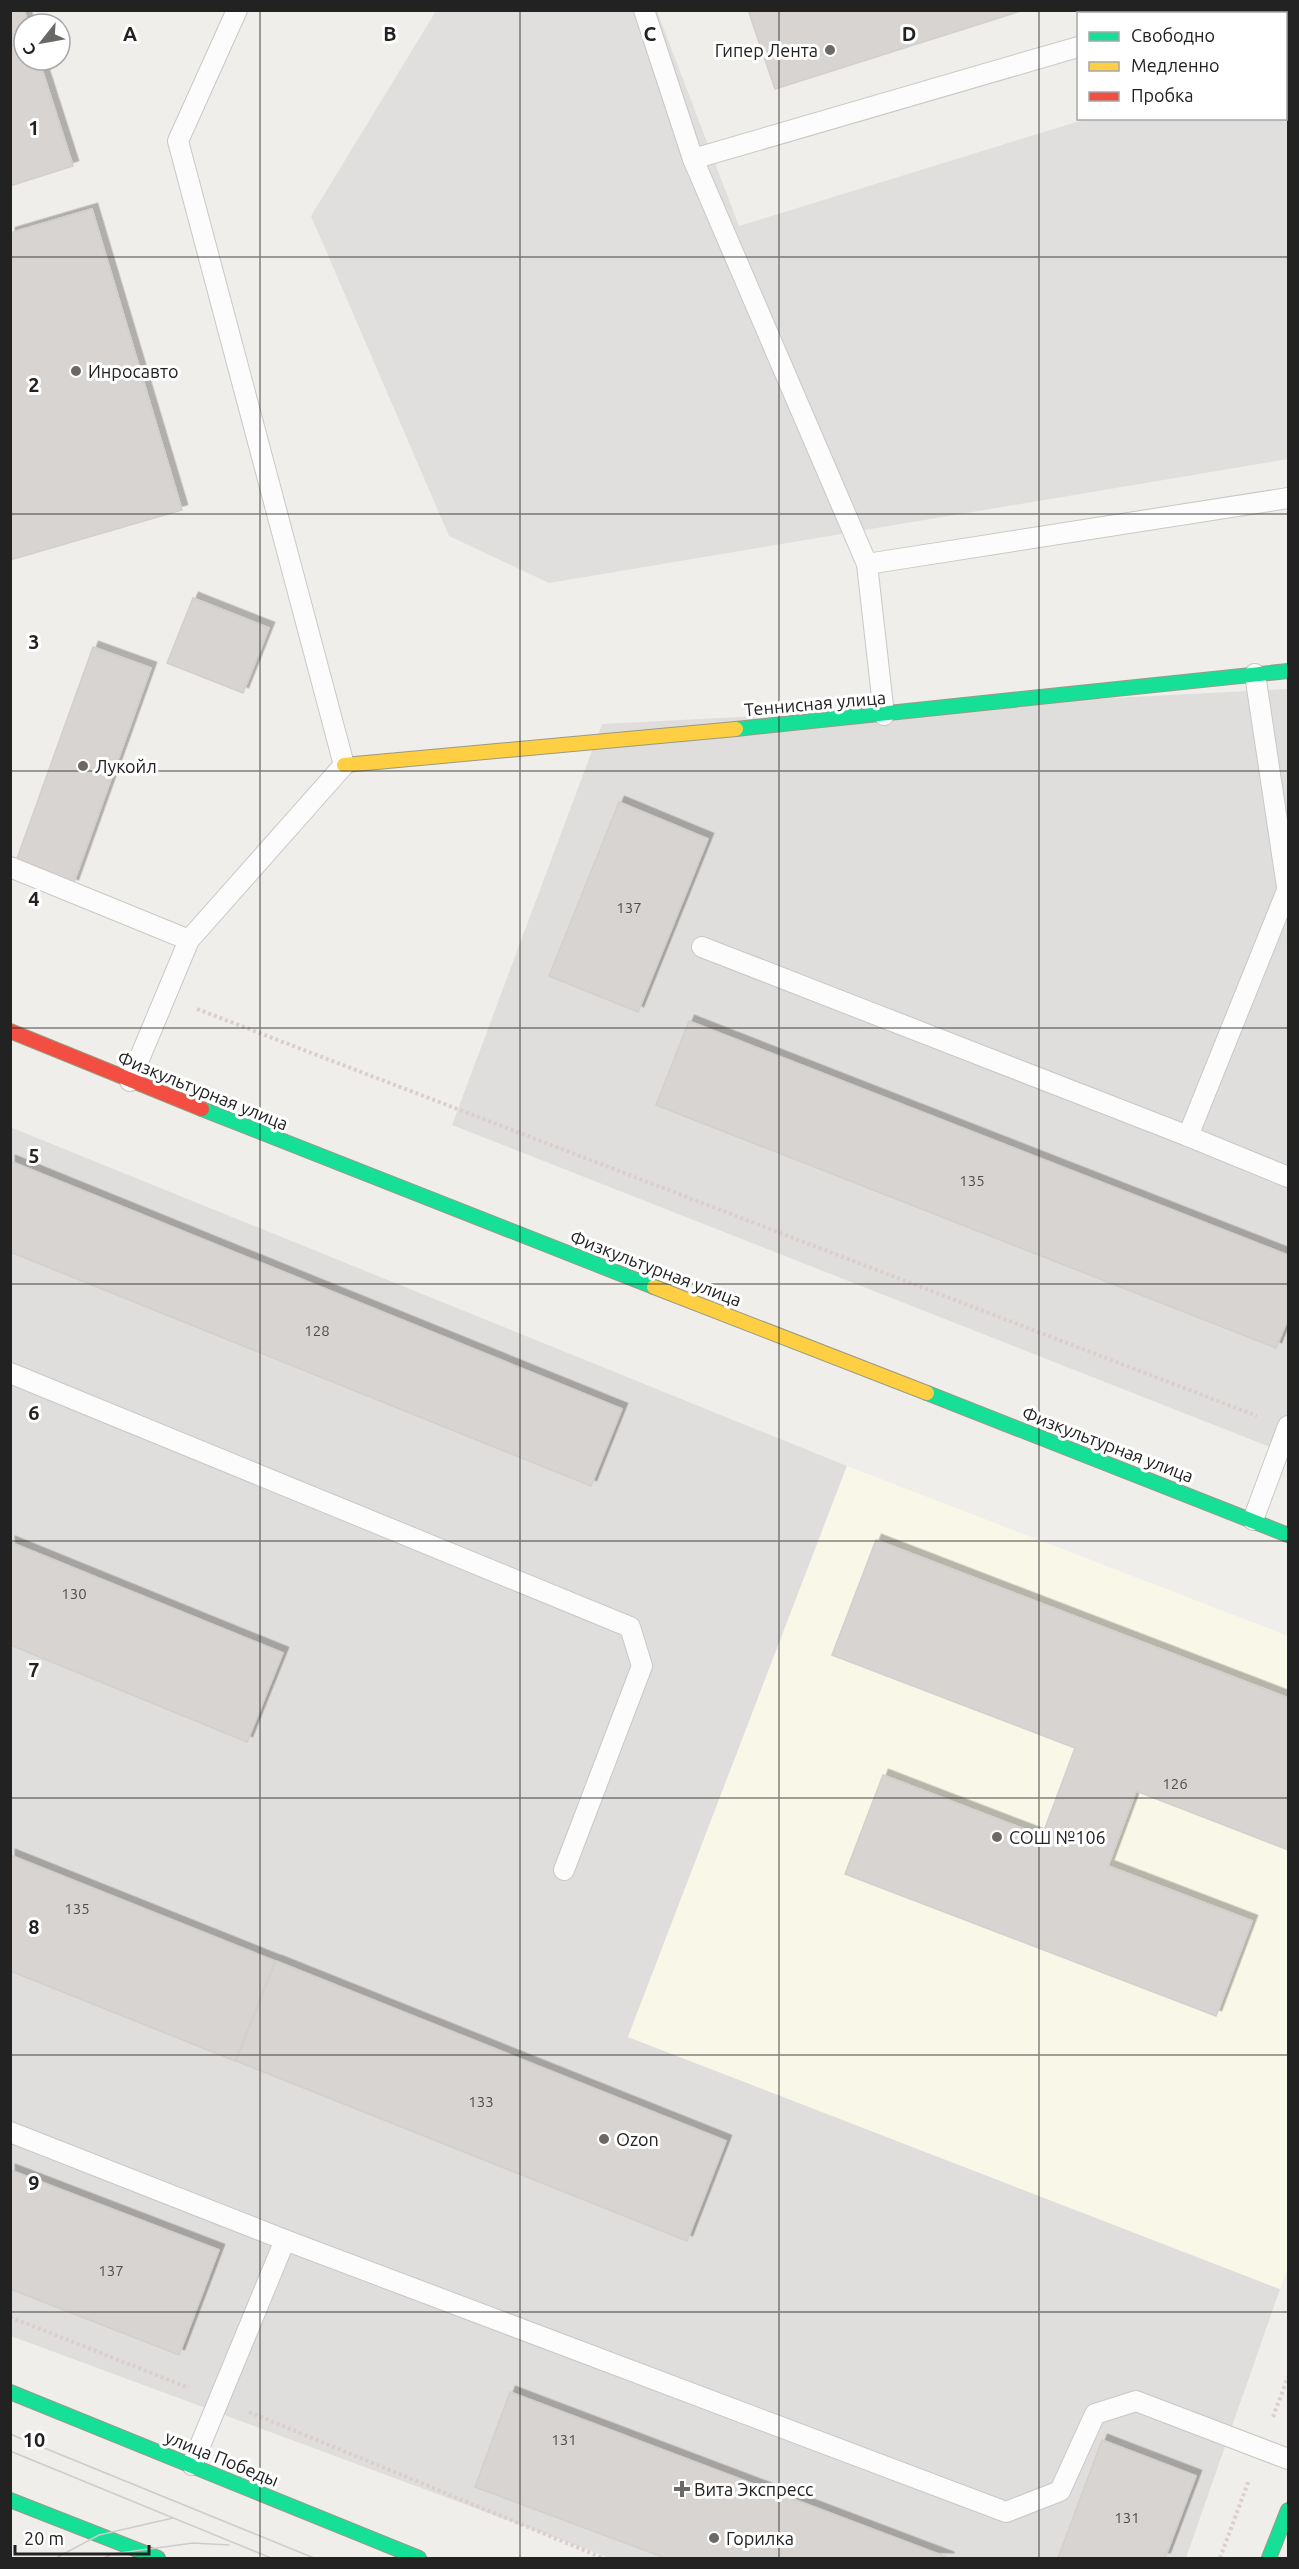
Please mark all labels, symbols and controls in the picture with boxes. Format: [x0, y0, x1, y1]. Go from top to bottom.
north arrow [12, 12, 72, 72]
legend [1077, 12, 1287, 120]
text: A [123, 22, 137, 45]
text: B [383, 22, 397, 45]
text: C [644, 22, 657, 45]
text: D [902, 22, 916, 45]
text: Свободно [1131, 25, 1215, 45]
place label: Гипер Лента [715, 40, 818, 60]
text: С [19, 41, 39, 59]
marker: Гипер Лента [823, 43, 837, 57]
text: Медленно [1131, 55, 1220, 75]
text: Пробка [1131, 85, 1194, 105]
text: 1 [28, 116, 40, 139]
place label: Инросавто [88, 361, 179, 381]
marker: Инросавто [69, 364, 83, 378]
text: 2 [28, 373, 40, 396]
text: 3 [28, 630, 40, 653]
street label: Теннисная улица [743, 687, 887, 719]
place label: Лукойл [95, 756, 157, 776]
marker: Лукойл [76, 759, 90, 773]
text: 4 [28, 887, 40, 910]
house number: 137 [616, 899, 642, 916]
street label: Физкультурная улица [115, 1047, 291, 1133]
text: 5 [28, 1144, 40, 1167]
house number: 135 [959, 1172, 985, 1189]
street label: Физкультурная улица [567, 1226, 745, 1310]
house number: 128 [304, 1322, 330, 1339]
text: 6 [28, 1401, 40, 1424]
street label: Физкультурная улица [1019, 1402, 1197, 1486]
house number: 130 [61, 1585, 87, 1602]
text: 7 [28, 1658, 40, 1681]
house number: 126 [1162, 1775, 1188, 1792]
place label: СОШ №106 [1009, 1827, 1106, 1847]
marker: СОШ №106 [990, 1830, 1004, 1844]
house number: 135 [64, 1900, 90, 1917]
text: 8 [28, 1915, 40, 1938]
house number: 133 [468, 2093, 494, 2110]
place label: Ozon [616, 2129, 659, 2149]
marker: Ozon [597, 2132, 611, 2146]
text: 9 [28, 2171, 40, 2194]
house number: 137 [98, 2262, 124, 2279]
street label: улица Победы [162, 2426, 282, 2490]
text: 10 [23, 2428, 45, 2451]
house number: 131 [551, 2431, 577, 2448]
place label: Вита Экспресс [694, 2479, 813, 2499]
marker: Вита Экспресс [675, 2482, 689, 2496]
house number: 131 [1114, 2509, 1140, 2526]
scale bar [15, 2518, 148, 2556]
text: 20 m [24, 2528, 64, 2548]
place label: Горилка [726, 2528, 794, 2548]
marker: Горилка [707, 2531, 721, 2545]

